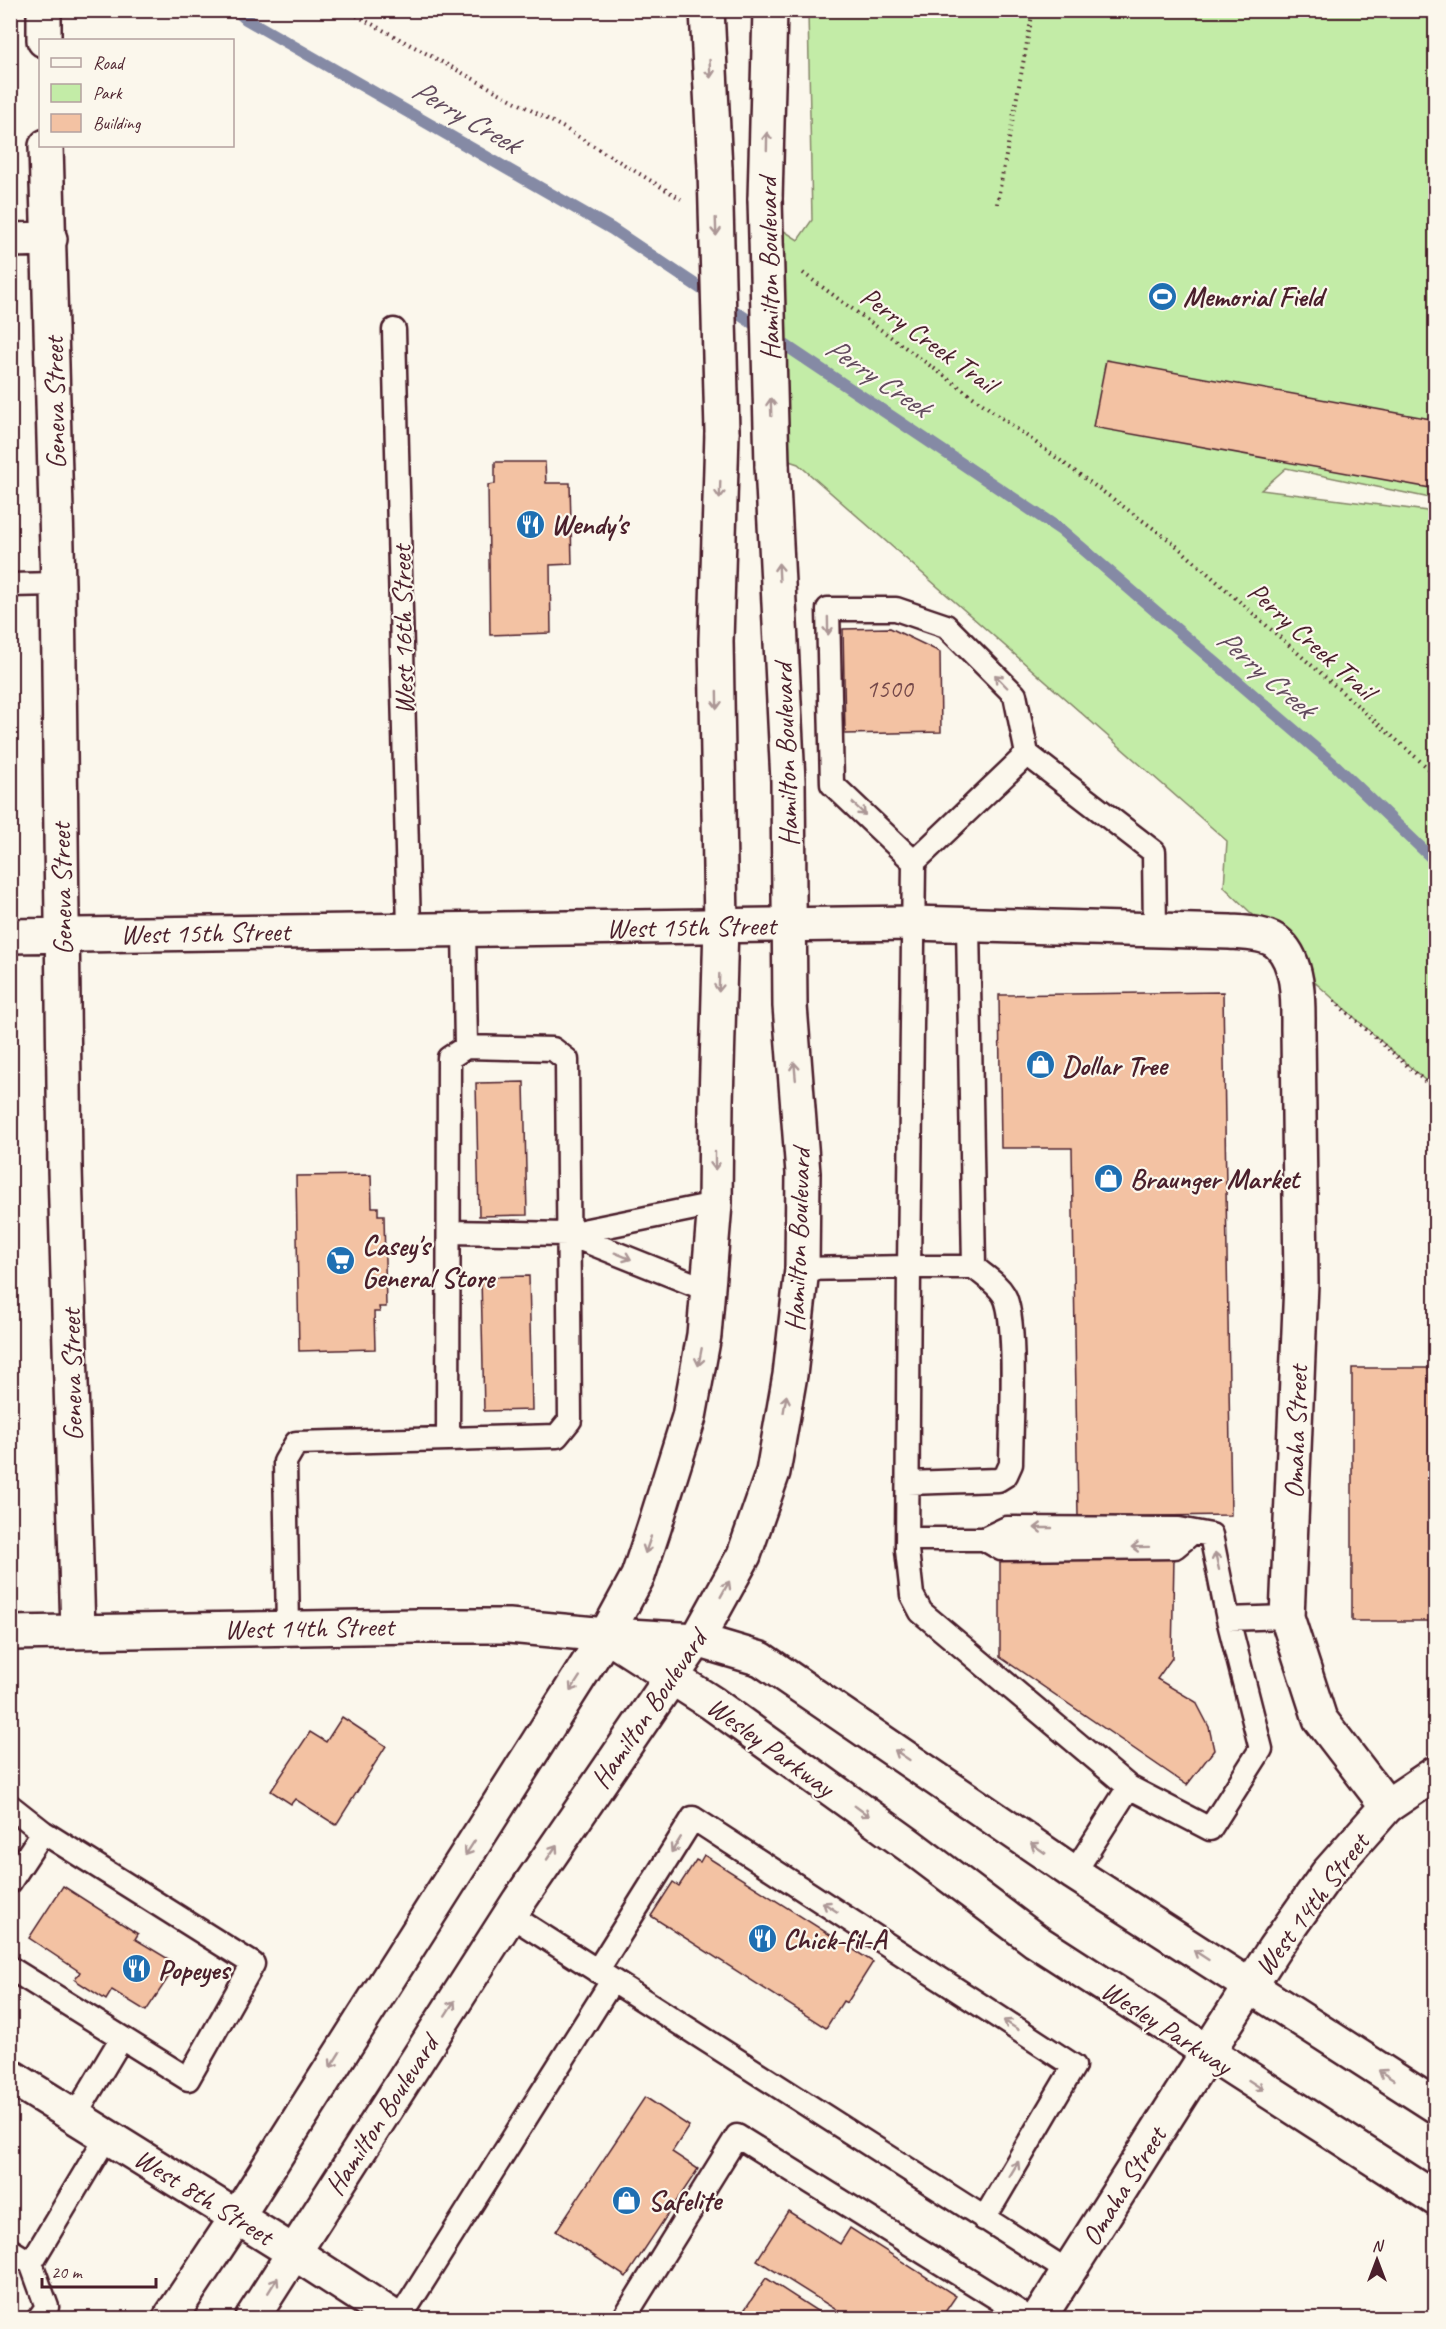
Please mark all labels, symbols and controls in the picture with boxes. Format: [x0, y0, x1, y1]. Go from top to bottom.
legend [39, 39, 234, 147]
text: Road [93, 52, 126, 74]
one-way arrow [705, 58, 716, 78]
water label: Perry Creek [405, 70, 531, 164]
text: Park [93, 82, 123, 104]
text: Building [93, 112, 142, 134]
one-way arrow [761, 131, 772, 151]
street label: Hamilton Boulevard [749, 173, 788, 361]
one-way arrow [711, 217, 722, 237]
street label: Perry Creek Trail [855, 279, 1003, 399]
place label: Memorial Field [1183, 279, 1328, 314]
sports icon: Memorial Field [1146, 280, 1178, 312]
water label: Perry Creek [819, 329, 937, 425]
street label: Geneva Street [36, 334, 73, 469]
one-way arrow [765, 398, 777, 418]
one-way arrow [715, 480, 726, 500]
place label: Wendy's [551, 507, 631, 542]
restaurant icon: Wendy's [514, 508, 546, 540]
street label: West 16th Street [383, 542, 421, 715]
one-way arrow [773, 562, 784, 582]
street label: Perry Creek Trail [1242, 574, 1382, 706]
one-way arrow [823, 615, 834, 635]
water label: Perry Creek [1210, 621, 1322, 725]
street label: Hamilton Boulevard [765, 659, 806, 847]
house number: 1500 [866, 672, 915, 705]
one-way arrow [994, 674, 1008, 689]
one-way arrow [711, 689, 722, 709]
one-way arrow [851, 802, 866, 816]
street label: Geneva Street [43, 820, 80, 955]
street label: West 15th Street [606, 907, 779, 945]
street label: West 15th Street [120, 913, 293, 951]
one-way arrow [714, 973, 725, 993]
place label: Dollar Tree [1062, 1048, 1169, 1083]
shop icon: Dollar Tree [1025, 1049, 1057, 1081]
one-way arrow [789, 1062, 800, 1082]
street label: Hamilton Boulevard [777, 1144, 818, 1332]
one-way arrow [709, 1150, 721, 1170]
place label: Braunger Market [1130, 1161, 1301, 1196]
shop icon: Braunger Market [1093, 1162, 1125, 1194]
place label: Casey's General Store [362, 1228, 497, 1295]
supermarket icon: Casey's General Store [325, 1245, 357, 1277]
one-way arrow [613, 1251, 632, 1262]
street label: Geneva Street [53, 1306, 90, 1441]
one-way arrow [694, 1347, 705, 1366]
street label: Omaha Street [1276, 1362, 1315, 1499]
one-way arrow [780, 1395, 791, 1415]
one-way arrow [1034, 1522, 1054, 1534]
one-way arrow [642, 1535, 653, 1554]
one-way arrow [1131, 1541, 1151, 1553]
one-way arrow [1211, 1552, 1222, 1572]
one-way arrow [720, 1581, 732, 1598]
street label: West 14th Street [224, 1608, 397, 1646]
street label: Hamilton Boulevard [583, 1620, 716, 1795]
one-way arrow [569, 1675, 581, 1692]
street label: Wesley Parkway [700, 1689, 843, 1806]
one-way arrow [895, 1749, 911, 1761]
one-way arrow [853, 1805, 869, 1817]
street label: West 14th Street [1246, 1824, 1378, 1983]
one-way arrow [669, 1836, 681, 1853]
one-way arrow [464, 1839, 476, 1856]
one-way arrow [1030, 1842, 1046, 1854]
one-way arrow [546, 1845, 558, 1861]
one-way arrow [822, 1901, 838, 1913]
place label: Chick-fil-A [783, 1922, 888, 1957]
restaurant icon: Chick-fil-A [746, 1923, 778, 1955]
one-way arrow [1192, 1948, 1209, 1961]
place label: Popeyes [158, 1952, 232, 1988]
restaurant icon: Popeyes [121, 1953, 153, 1985]
street label: Wesley Parkway [1095, 1972, 1241, 2084]
one-way arrow [443, 2000, 456, 2017]
one-way arrow [1002, 2018, 1019, 2031]
street label: Hamilton Boulevard [317, 2025, 448, 2202]
one-way arrow [329, 2051, 341, 2068]
one-way arrow [1378, 2068, 1395, 2080]
one-way arrow [1248, 2079, 1264, 2091]
street label: Omaha Street [1073, 2118, 1175, 2252]
street label: West 8th Street [128, 2140, 282, 2254]
one-way arrow [1008, 2161, 1020, 2178]
place label: Safelite [648, 2183, 724, 2218]
shop icon: Safelite [611, 2184, 643, 2216]
north arrow [1347, 2230, 1407, 2290]
text: N [1372, 2236, 1385, 2256]
scale bar [42, 2251, 156, 2289]
text: 20 m [51, 2261, 84, 2283]
one-way arrow [267, 2277, 279, 2294]

